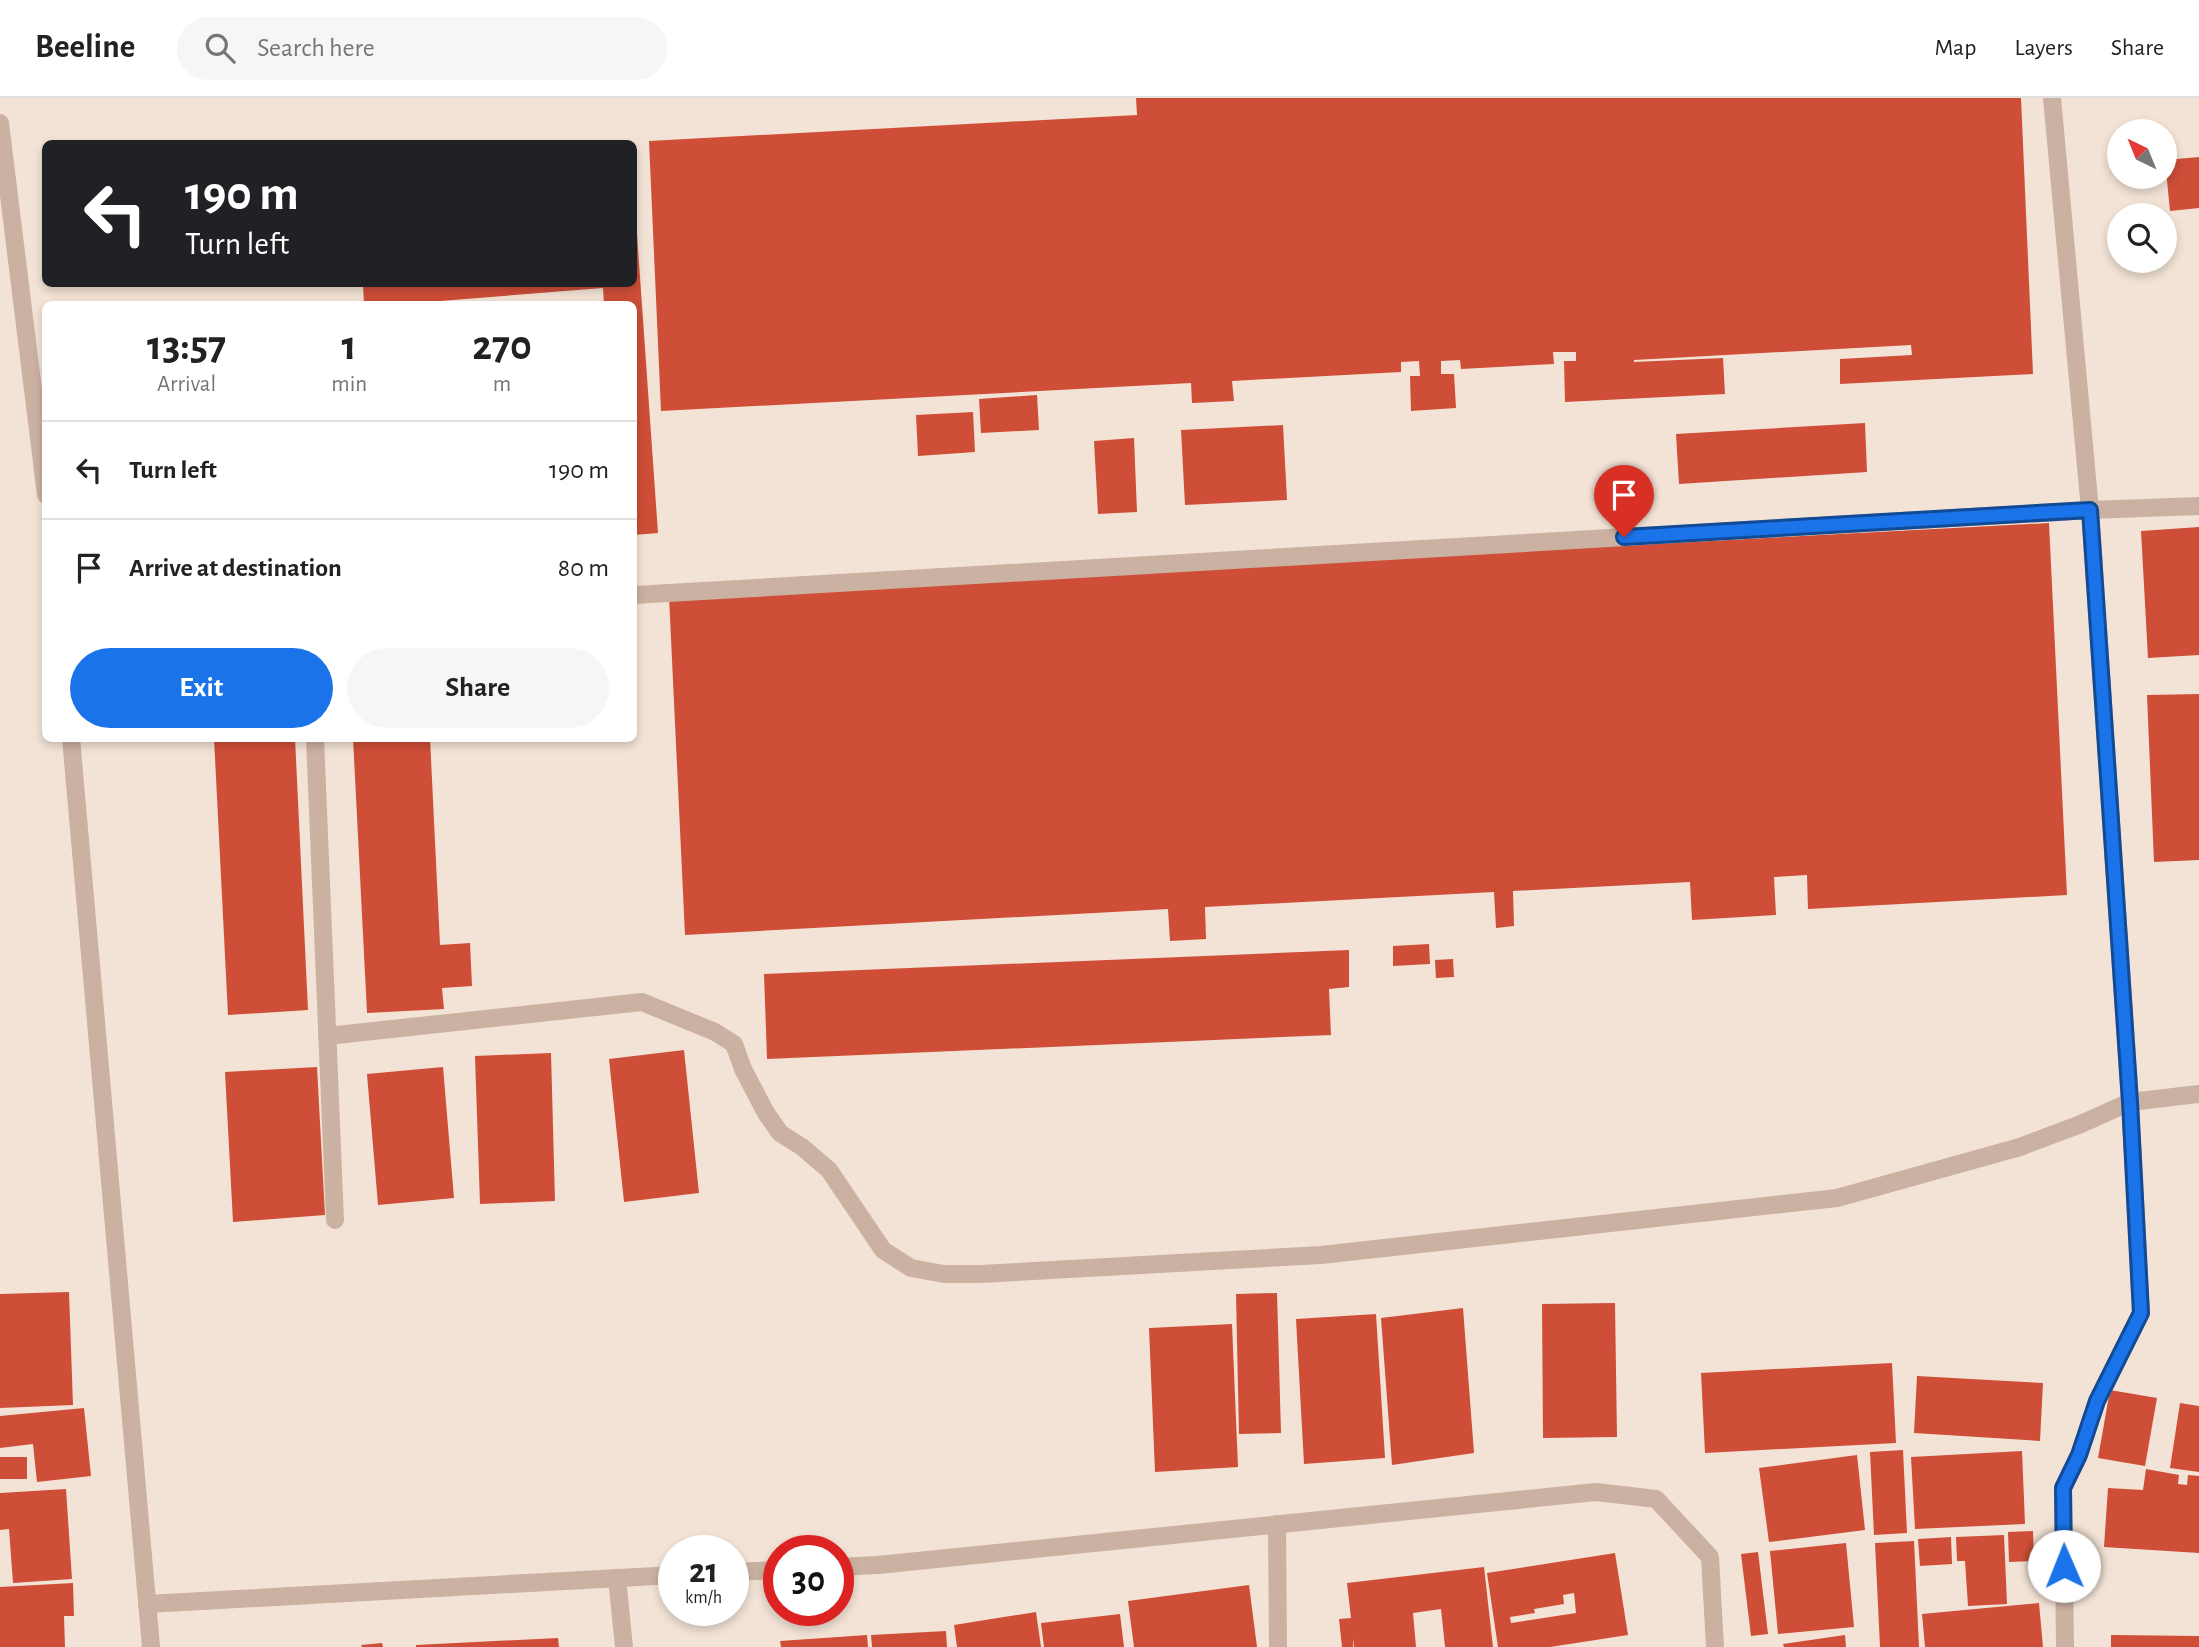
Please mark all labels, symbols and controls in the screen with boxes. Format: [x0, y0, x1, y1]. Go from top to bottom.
search box [177, 17, 667, 80]
icon: search [201, 29, 239, 67]
text: Beeline [35, 31, 135, 64]
text: Search here [257, 35, 375, 61]
text: Map [1934, 36, 1976, 60]
text: Layers [2014, 36, 2073, 60]
text: Share [2111, 36, 2164, 60]
north arrow [2107, 119, 2177, 189]
map controls [2107, 119, 2177, 273]
icon: left [70, 168, 161, 259]
text: 190 m [185, 170, 299, 219]
button: search [2107, 203, 2177, 273]
text: Turn left [185, 228, 289, 260]
text: 13:57 [147, 325, 226, 367]
text: 1 [342, 325, 357, 367]
text: 270 [472, 325, 532, 367]
text: Arrival [157, 373, 216, 396]
text: min [331, 373, 367, 396]
text: m [493, 373, 511, 396]
icon: left [70, 451, 108, 489]
text: Turn left [129, 457, 217, 483]
text: 190 m [549, 457, 609, 483]
pin [1594, 465, 1654, 537]
icon: arrive [1605, 476, 1643, 514]
icon: arrive [70, 549, 108, 587]
text: Arrive at destination [129, 555, 342, 581]
text: 80 m [558, 555, 609, 581]
button: Exit [70, 648, 333, 728]
button: Share [347, 648, 609, 728]
position arrow [2027, 1529, 2101, 1603]
speed limit sign: 30 [763, 1535, 854, 1626]
text: 21 [689, 1554, 718, 1589]
text: km/h [685, 1589, 722, 1607]

